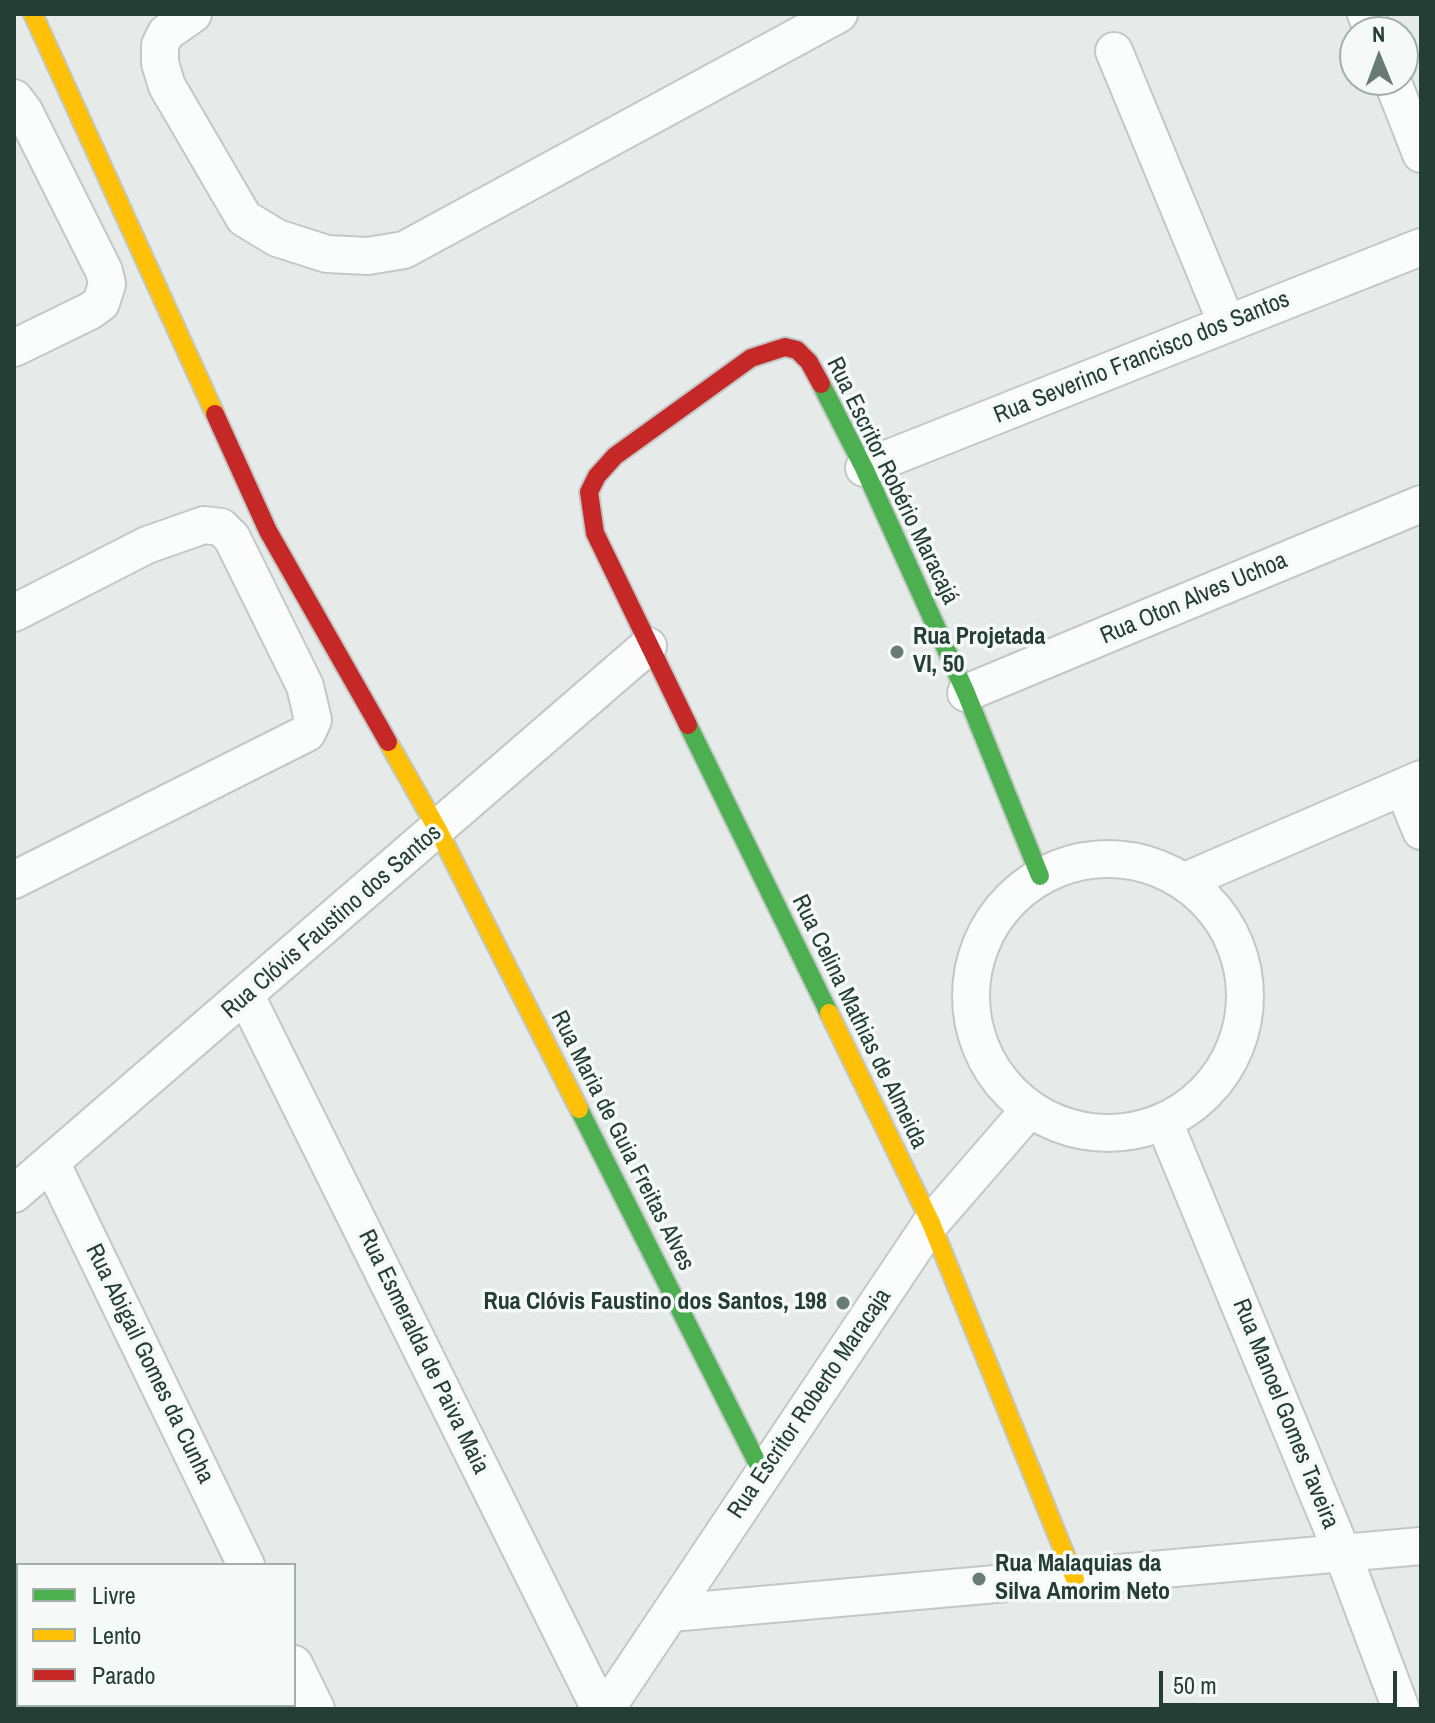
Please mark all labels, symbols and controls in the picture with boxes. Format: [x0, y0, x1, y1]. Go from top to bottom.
north arrow [1339, 16, 1419, 96]
text: N [1372, 19, 1385, 49]
street label: Rua Severino Francisco dos Santos [990, 285, 1294, 431]
street label: Rua Escritor Robério Maracajá [820, 353, 964, 609]
street label: Rua Oton Alves Uchoa [1096, 547, 1292, 651]
place label: Rua Projetada VI, 50 [913, 624, 1045, 680]
marker: Rua Projetada VI, 50 [888, 643, 906, 661]
street label: Rua Clóvis Faustino dos Santos [216, 819, 448, 1025]
street label: Rua Celina Mathias de Almeida [785, 890, 933, 1154]
street label: Rua Maria de Guia Freitas Alves [544, 1006, 700, 1276]
street label: Rua Esmeralda de Paiva Maia [351, 1225, 495, 1479]
street label: Rua Abigail Gomes da Cunha [79, 1240, 219, 1488]
street label: Rua Escritor Roberto Maracaja [722, 1284, 898, 1524]
place label: Rua Clóvis Faustino dos Santos, 198 [483, 1289, 827, 1317]
marker: Rua Clóvis Faustino dos Santos, 198 [834, 1294, 852, 1312]
street label: Rua Manoel Gomes Taveira [1226, 1295, 1344, 1533]
place label: Rua Malaquias da Silva Amorim Neto [995, 1551, 1170, 1607]
legend [16, 1563, 296, 1707]
marker: Rua Malaquias da Silva Amorim Neto [970, 1570, 988, 1588]
text: Livre [92, 1579, 136, 1611]
text: Lento [92, 1619, 141, 1651]
scale bar [1163, 1655, 1401, 1705]
text: Parado [92, 1659, 155, 1691]
text: 50 m [1173, 1669, 1217, 1701]

